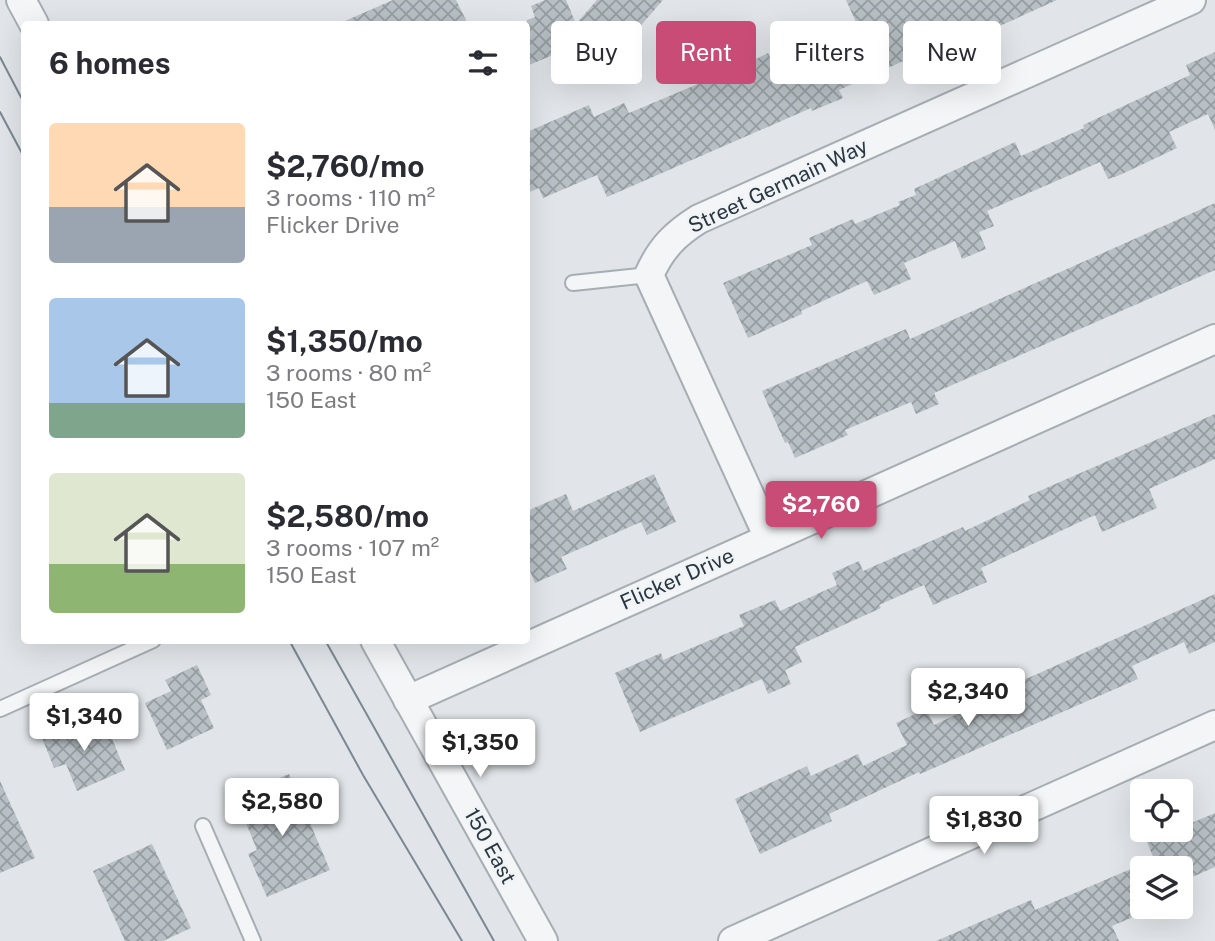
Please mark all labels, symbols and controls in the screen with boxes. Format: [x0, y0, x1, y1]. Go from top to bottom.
chip: Buy [551, 21, 642, 84]
chip: Rent [656, 21, 756, 84]
chip: Filters [770, 21, 889, 84]
chip: New [903, 21, 1001, 84]
icon: filters [464, 44, 502, 82]
text: 6 homes [49, 45, 171, 81]
street label: Street Germain Way [684, 133, 872, 238]
text: $2,760/mo [266, 148, 424, 184]
icon: home [105, 151, 189, 235]
text: 3 rooms · 110 m² [266, 184, 435, 211]
text: Flicker Drive [266, 211, 400, 238]
text: $1,350/mo [266, 323, 423, 359]
icon: home [105, 326, 189, 410]
text: 3 rooms · 80 m² [266, 359, 431, 386]
text: 150 East [266, 386, 357, 413]
pin: $2,760 [764, 482, 878, 541]
text: $2,760 [782, 490, 860, 517]
text: $2,580/mo [266, 498, 429, 534]
icon: home [105, 501, 189, 585]
text: 3 rooms · 107 m² [266, 534, 439, 561]
street label: Flicker Drive [616, 542, 738, 615]
text: 150 East [266, 561, 357, 588]
pin: $2,340 [911, 668, 1025, 728]
text: $2,340 [927, 677, 1009, 704]
pin: $1,340 [27, 694, 141, 753]
text: $1,340 [46, 702, 123, 729]
pin: $1,350 [423, 720, 537, 779]
text: $1,350 [441, 728, 519, 755]
pin: $2,580 [225, 778, 339, 838]
map controls [1130, 779, 1193, 919]
button: locate [1130, 779, 1193, 842]
text: $2,580 [241, 787, 323, 814]
pin: $1,830 [927, 796, 1041, 856]
street label: 150 East [459, 803, 521, 888]
text: $1,830 [945, 805, 1023, 832]
button: layers [1130, 856, 1193, 919]

